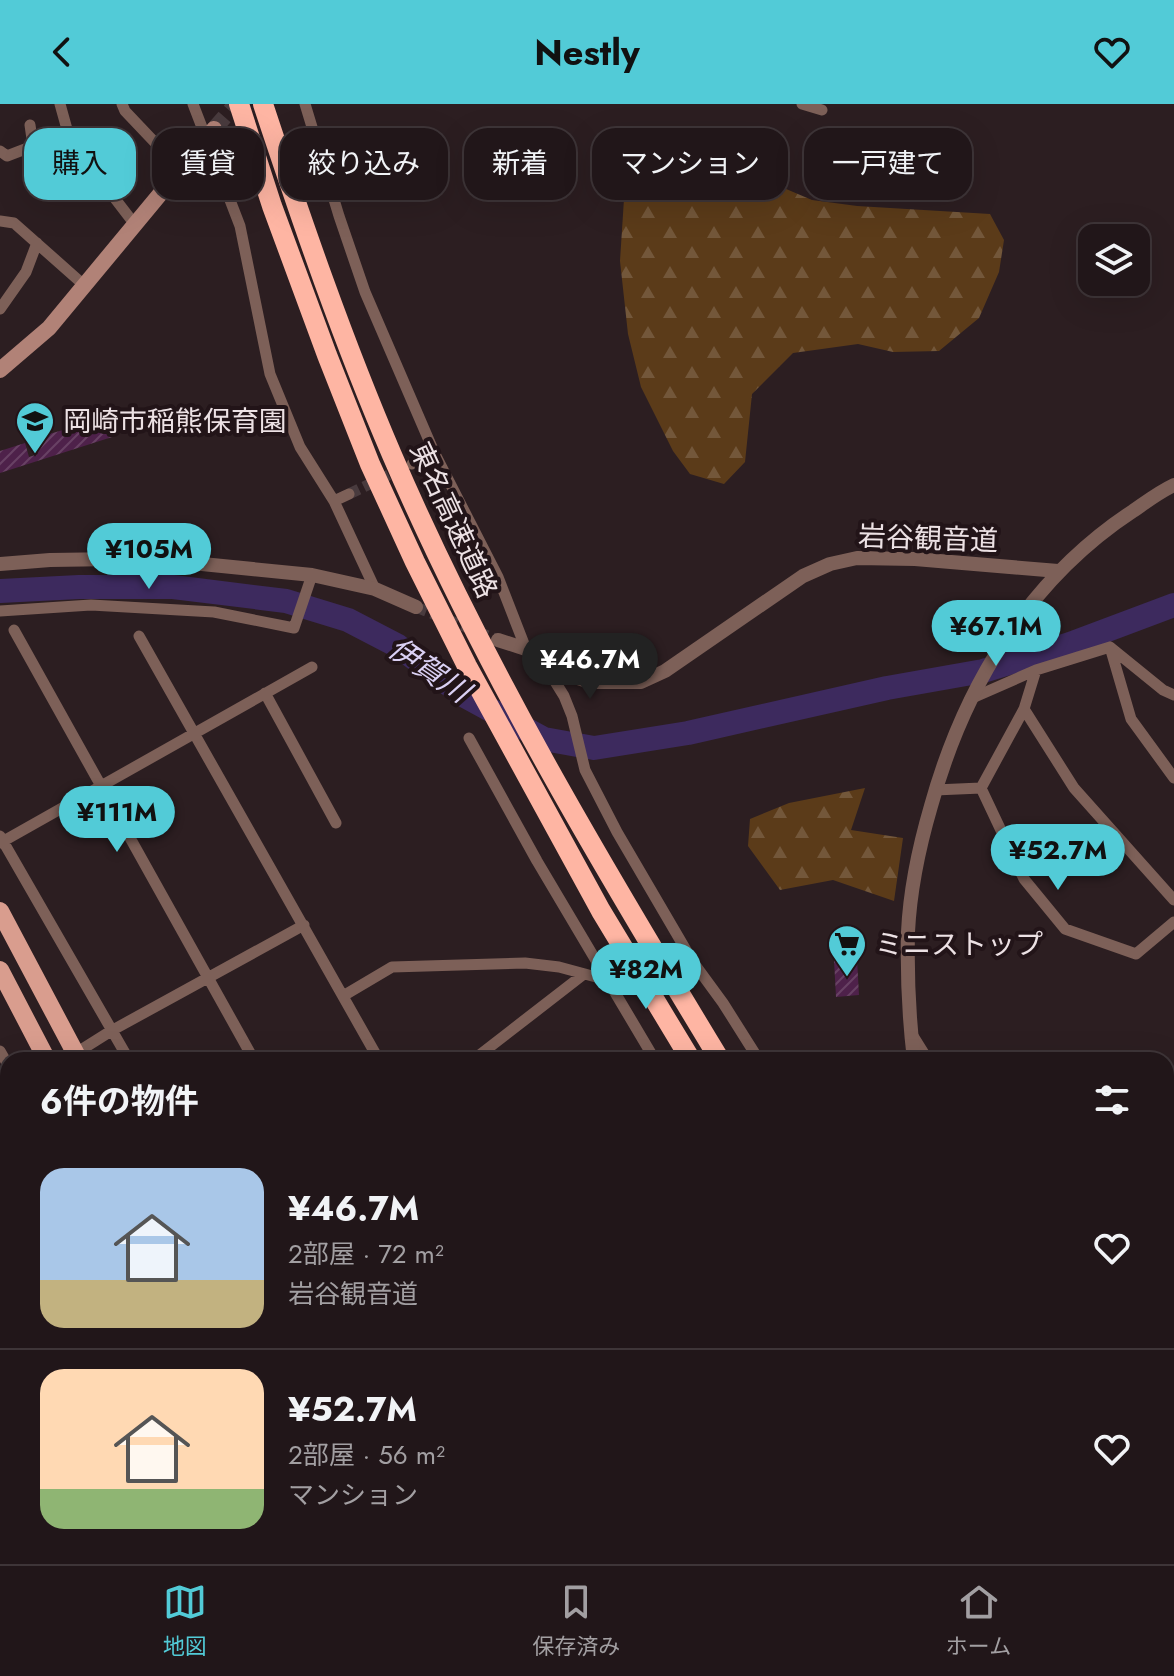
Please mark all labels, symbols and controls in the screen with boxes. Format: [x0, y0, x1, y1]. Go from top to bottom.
text: Nestly [534, 26, 640, 78]
icon: back [40, 30, 84, 74]
icon: heart [1090, 30, 1134, 74]
chip: 購入 [24, 128, 136, 200]
chip: 賃貸 [152, 128, 264, 200]
chip: 絞り込み [280, 128, 448, 200]
chip: 新着 [464, 128, 576, 200]
chip: マンション [592, 128, 788, 200]
chip: 一戸建て [804, 128, 972, 200]
map controls [1078, 224, 1150, 296]
button: layers [1078, 224, 1150, 296]
school or university icon: 岡崎市稲熊保育園 [14, 400, 56, 455]
place label: 岡崎市稲熊保育園 [63, 401, 287, 442]
street label: 東名高速道路 [399, 435, 508, 605]
street label: 岩谷観音道 [857, 516, 999, 561]
pin: ¥105M [93, 523, 205, 591]
text: ¥105M [105, 530, 193, 568]
pin: ¥67.1M [931, 600, 1061, 668]
text: ¥67.1M [950, 607, 1042, 645]
water label: 伊賀川 [380, 627, 481, 714]
pin: ¥46.7M [525, 633, 655, 701]
text: ¥46.7M [540, 640, 640, 678]
pin: ¥111M [61, 786, 173, 854]
text: ¥111M [77, 793, 157, 831]
pin: ¥52.7M [993, 824, 1123, 892]
text: ¥52.7M [1009, 831, 1107, 869]
supermarket icon: ミニストップ [826, 923, 868, 978]
place label: ミニストップ [875, 924, 1043, 965]
pin: ¥82M [599, 943, 693, 1011]
text: ¥82M [609, 950, 683, 988]
text: 6件の物件 [40, 1077, 199, 1126]
icon: filters [1090, 1078, 1134, 1122]
text: ¥46.7M [288, 1184, 419, 1233]
icon: home [104, 1200, 200, 1296]
icon: heart [1090, 1226, 1134, 1270]
text: 2部屋 · 72 m² [288, 1235, 444, 1273]
text: 岩谷観音道 [288, 1275, 418, 1313]
text: ¥52.7M [288, 1385, 417, 1434]
icon: home [104, 1401, 200, 1497]
icon: heart [1090, 1427, 1134, 1471]
text: 2部屋 · 56 m² [288, 1436, 445, 1474]
text: マンション [288, 1476, 418, 1514]
tab: 地図 [163, 1580, 207, 1662]
tab: 保存済み [532, 1580, 620, 1662]
tab: ホーム [946, 1580, 1011, 1662]

